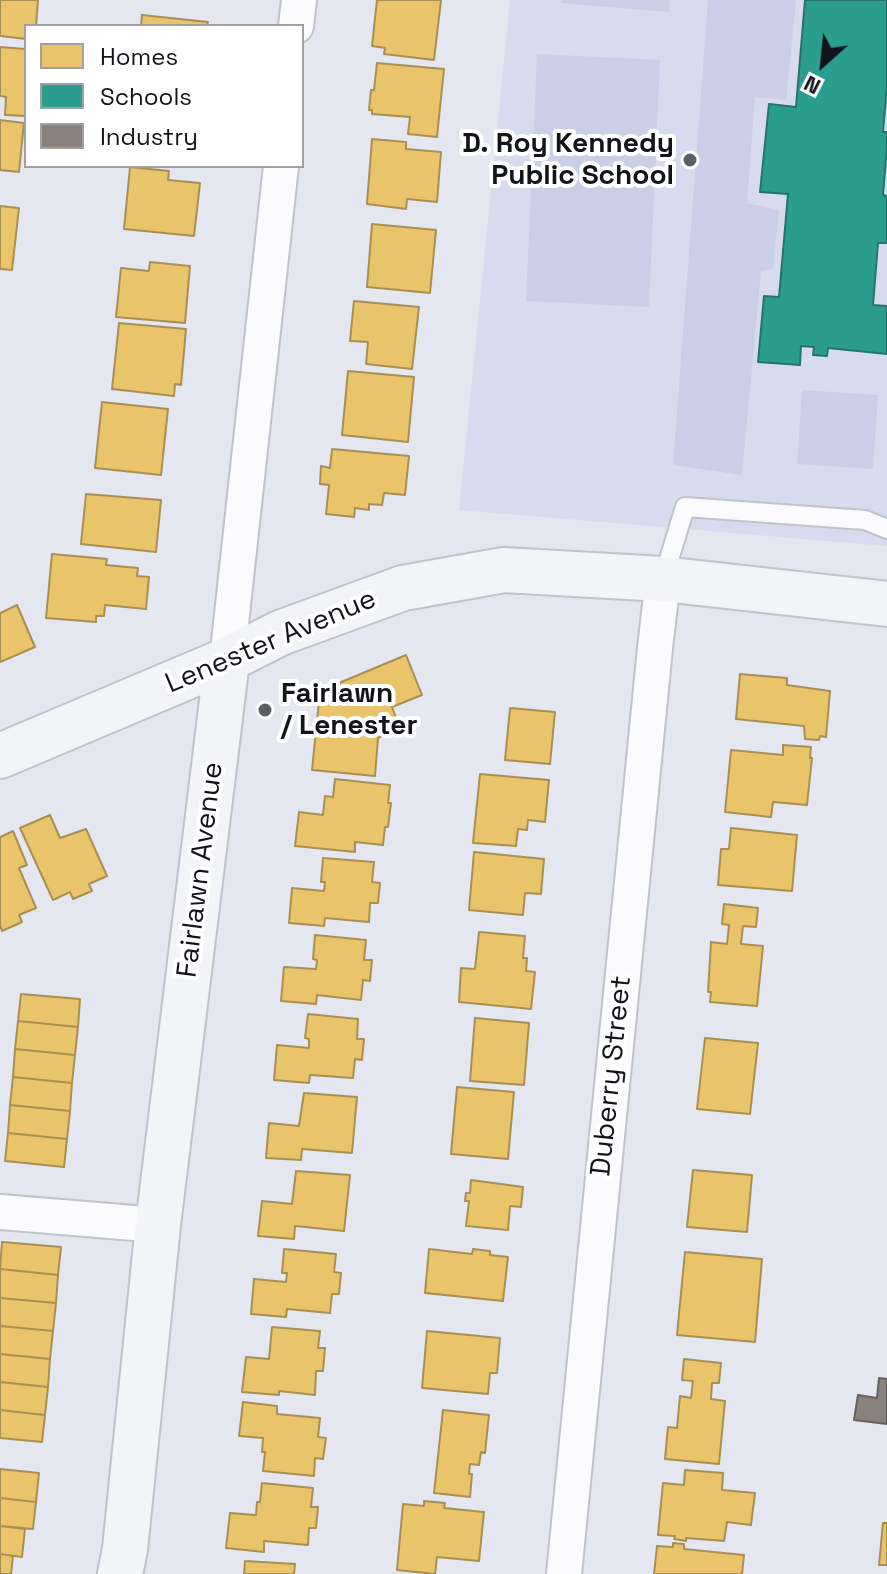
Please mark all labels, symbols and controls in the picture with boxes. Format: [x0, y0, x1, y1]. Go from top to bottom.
legend [24, 24, 304, 168]
north arrow [783, 24, 863, 104]
text: Homes [100, 41, 178, 72]
text: N [799, 70, 825, 101]
text: Schools [100, 81, 192, 112]
text: Industry [100, 121, 198, 152]
place label: D. Roy Kennedy Public School [462, 127, 674, 193]
marker: D. Roy Kennedy Public School [681, 151, 699, 169]
street label: Lenester Avenue [161, 582, 381, 702]
place label: Fairlawn / Lenester [281, 677, 418, 743]
marker: Fairlawn / Lenester [256, 701, 274, 719]
street label: Fairlawn Avenue [171, 760, 231, 980]
street label: Duberry Street [585, 974, 639, 1178]

